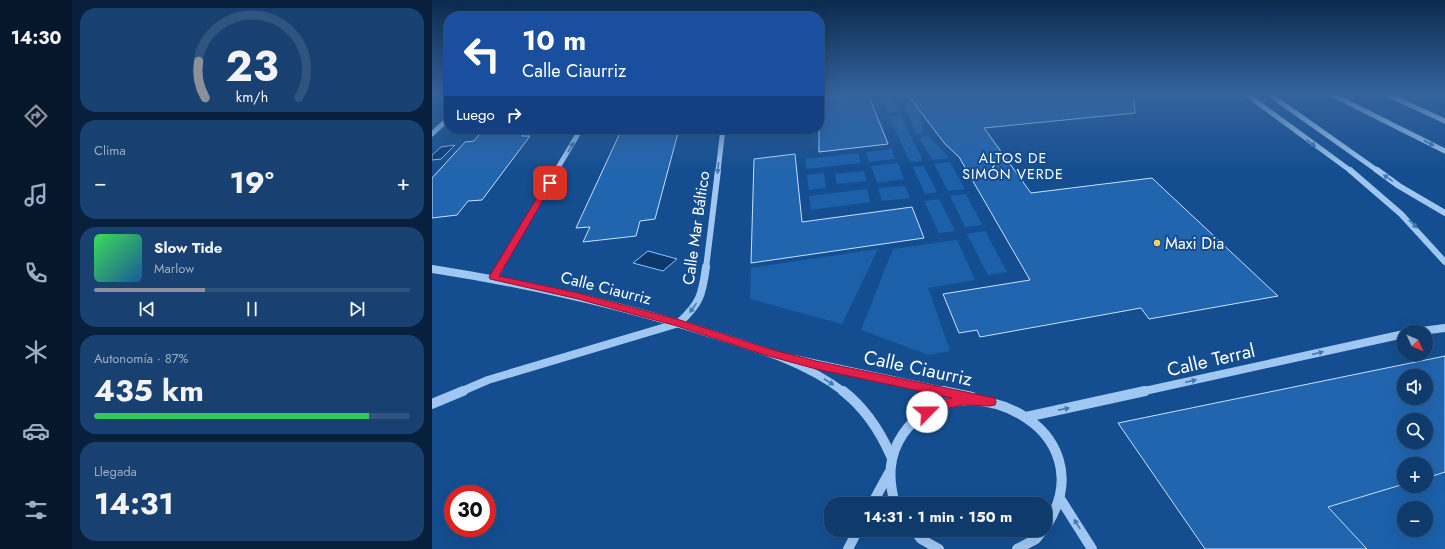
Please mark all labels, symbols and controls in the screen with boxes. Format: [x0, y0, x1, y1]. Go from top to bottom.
text: 10 m [522, 20, 586, 61]
text: 14:30 [11, 25, 61, 51]
icon: left [456, 28, 508, 80]
text: 23 [225, 36, 279, 97]
text: Calle Ciaurriz [522, 58, 626, 84]
text: km/h [236, 87, 268, 107]
icon: directions [22, 102, 50, 130]
text: Luego [456, 104, 495, 126]
icon: right [503, 104, 525, 126]
one-way arrow [1306, 139, 1316, 147]
one-way arrow [1423, 140, 1434, 146]
text: Clima [94, 141, 126, 160]
one-way arrow [567, 141, 574, 153]
district label: ALTOS DE SIMÓN VERDE [962, 148, 1064, 184]
text: 19° [230, 161, 274, 204]
one-way arrow [715, 162, 721, 174]
text: − [94, 166, 107, 198]
text: + [396, 166, 410, 198]
pin [533, 166, 567, 200]
street label: Calle Mar Báltico [677, 169, 715, 286]
icon: arrive [539, 172, 561, 194]
one-way arrow [1383, 174, 1393, 182]
icon: music [22, 181, 50, 209]
one-way arrow [1408, 219, 1418, 229]
place label: Maxi Dia [1165, 232, 1224, 255]
text: Slow Tide [154, 237, 222, 259]
marker: Maxi Dia [1152, 238, 1162, 248]
icon: phone [22, 259, 50, 287]
text: Marlow [154, 259, 194, 278]
street label: Calle Ciaurriz [558, 266, 654, 311]
icon: previous [136, 298, 158, 320]
icon: pause [241, 298, 263, 320]
icon: next [346, 298, 368, 320]
one-way arrow [689, 303, 697, 313]
north arrow [1397, 325, 1433, 361]
map controls [1397, 325, 1433, 537]
street label: Calle Terral [1164, 337, 1258, 383]
icon: climate [22, 338, 50, 366]
street label: Calle Ciaurriz [861, 343, 975, 393]
text: Autonomía · 87% [94, 349, 188, 368]
one-way arrow [1312, 350, 1324, 356]
text: 435 km [94, 369, 204, 412]
button: sound [1397, 369, 1433, 405]
one-way arrow [824, 378, 834, 386]
one-way arrow [1185, 378, 1197, 384]
position arrow [906, 391, 948, 433]
one-way arrow [1058, 406, 1070, 412]
button: search [1397, 413, 1433, 449]
icon: car [22, 417, 50, 445]
button: + [1397, 457, 1433, 493]
text: Llegada [94, 462, 137, 481]
text: 14:31 [94, 482, 174, 525]
speed limit sign: 30 [444, 485, 496, 537]
icon: filters [22, 496, 50, 524]
button: − [1397, 501, 1433, 537]
text: 14:31 · 1 min · 150 m [864, 506, 1012, 528]
one-way arrow [1073, 518, 1080, 530]

